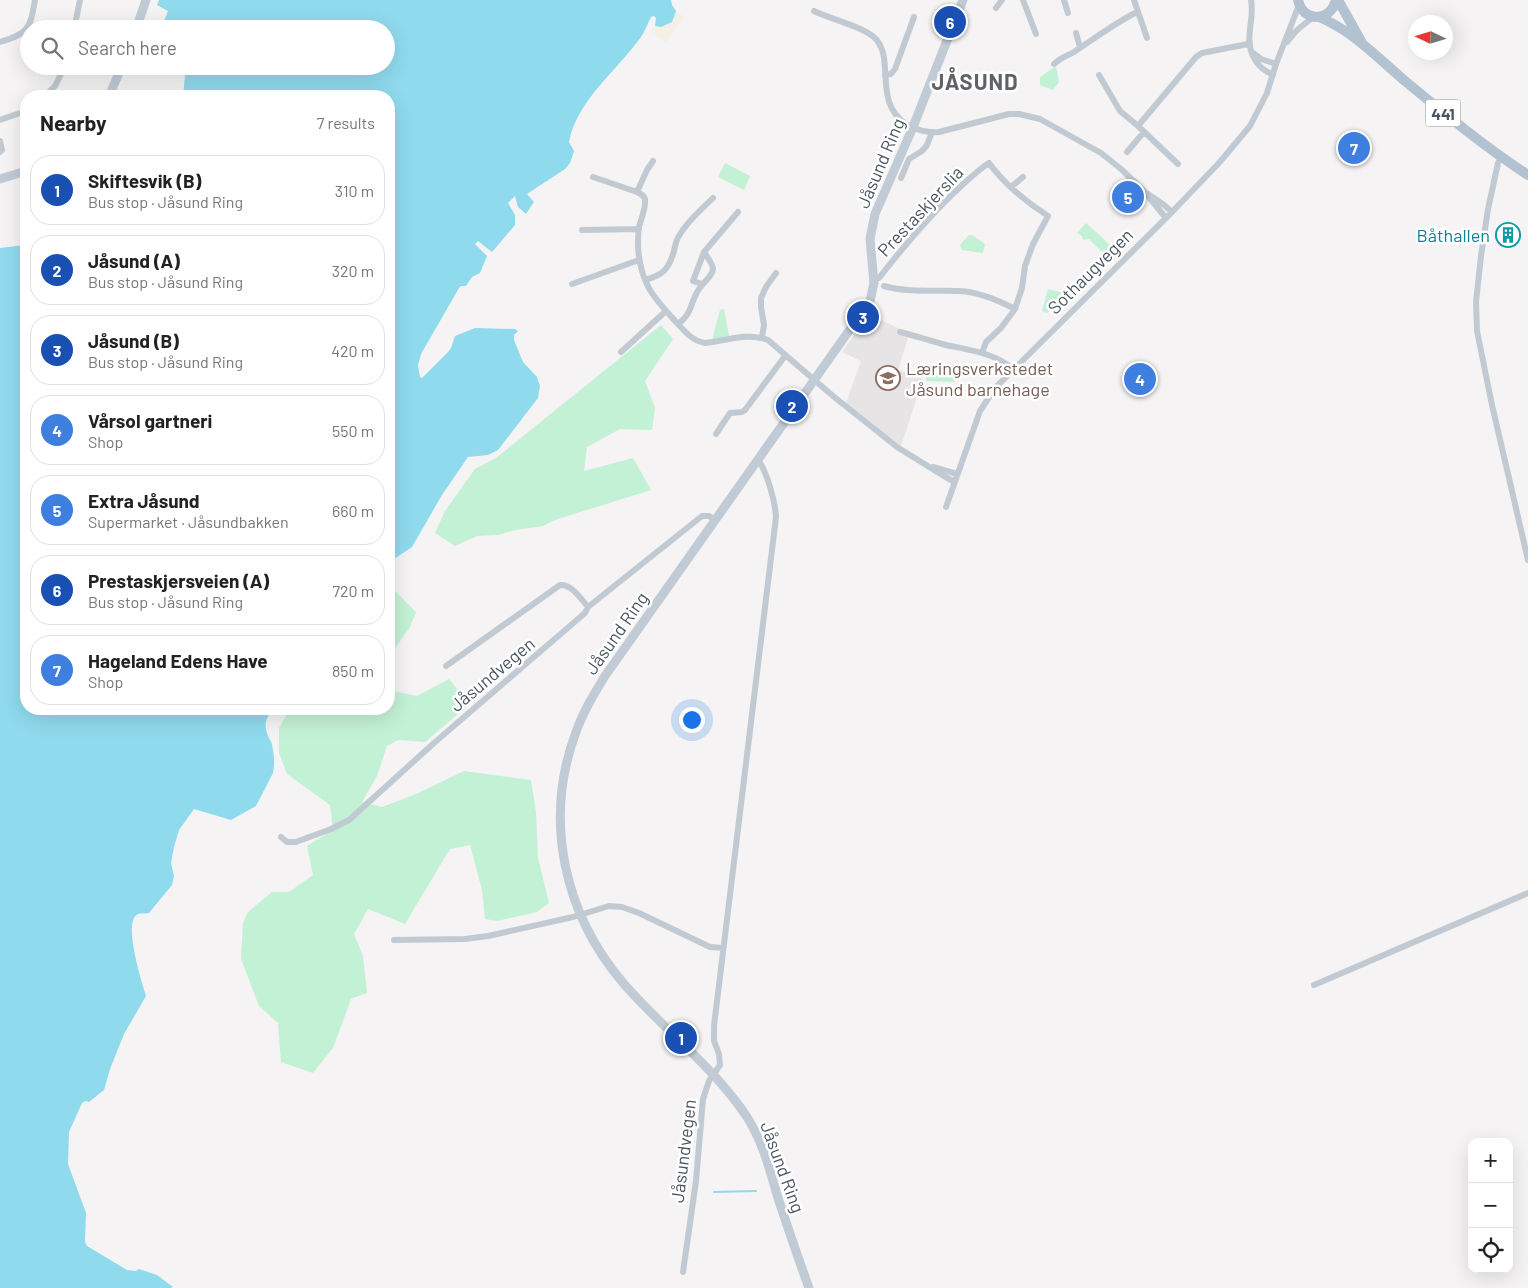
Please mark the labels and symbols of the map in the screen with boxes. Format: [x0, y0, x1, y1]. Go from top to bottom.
pin: 6 [934, 3, 966, 41]
north arrow [1408, 15, 1453, 60]
district label: JÅSUND [931, 67, 1019, 94]
road number: 441 [1426, 100, 1460, 126]
street label: Jåsund Ring [851, 115, 909, 211]
pin: 7 [1338, 129, 1370, 167]
street label: Prestaskjerslia [872, 161, 968, 261]
pin: 5 [1112, 178, 1144, 216]
building icon: Båthallen [1495, 222, 1521, 248]
street label: Sothaugvegen [1043, 224, 1137, 318]
place label: Båthallen [1417, 224, 1490, 246]
pin: 3 [847, 298, 879, 336]
place label: Læringsverkstedet Jåsund barnehage [906, 357, 1053, 400]
pin: 4 [1124, 360, 1156, 398]
school or university icon: Læringsverkstedet Jåsund barnehage [875, 365, 901, 391]
pin: 2 [776, 387, 808, 425]
street label: Jåsund Ring [580, 587, 652, 679]
street label: Jåsundvegen [445, 632, 539, 716]
your location [679, 707, 705, 733]
pin: 1 [665, 1019, 697, 1057]
street label: Jåsundvegen [666, 1098, 700, 1204]
street label: Jåsund Ring [756, 1118, 810, 1216]

